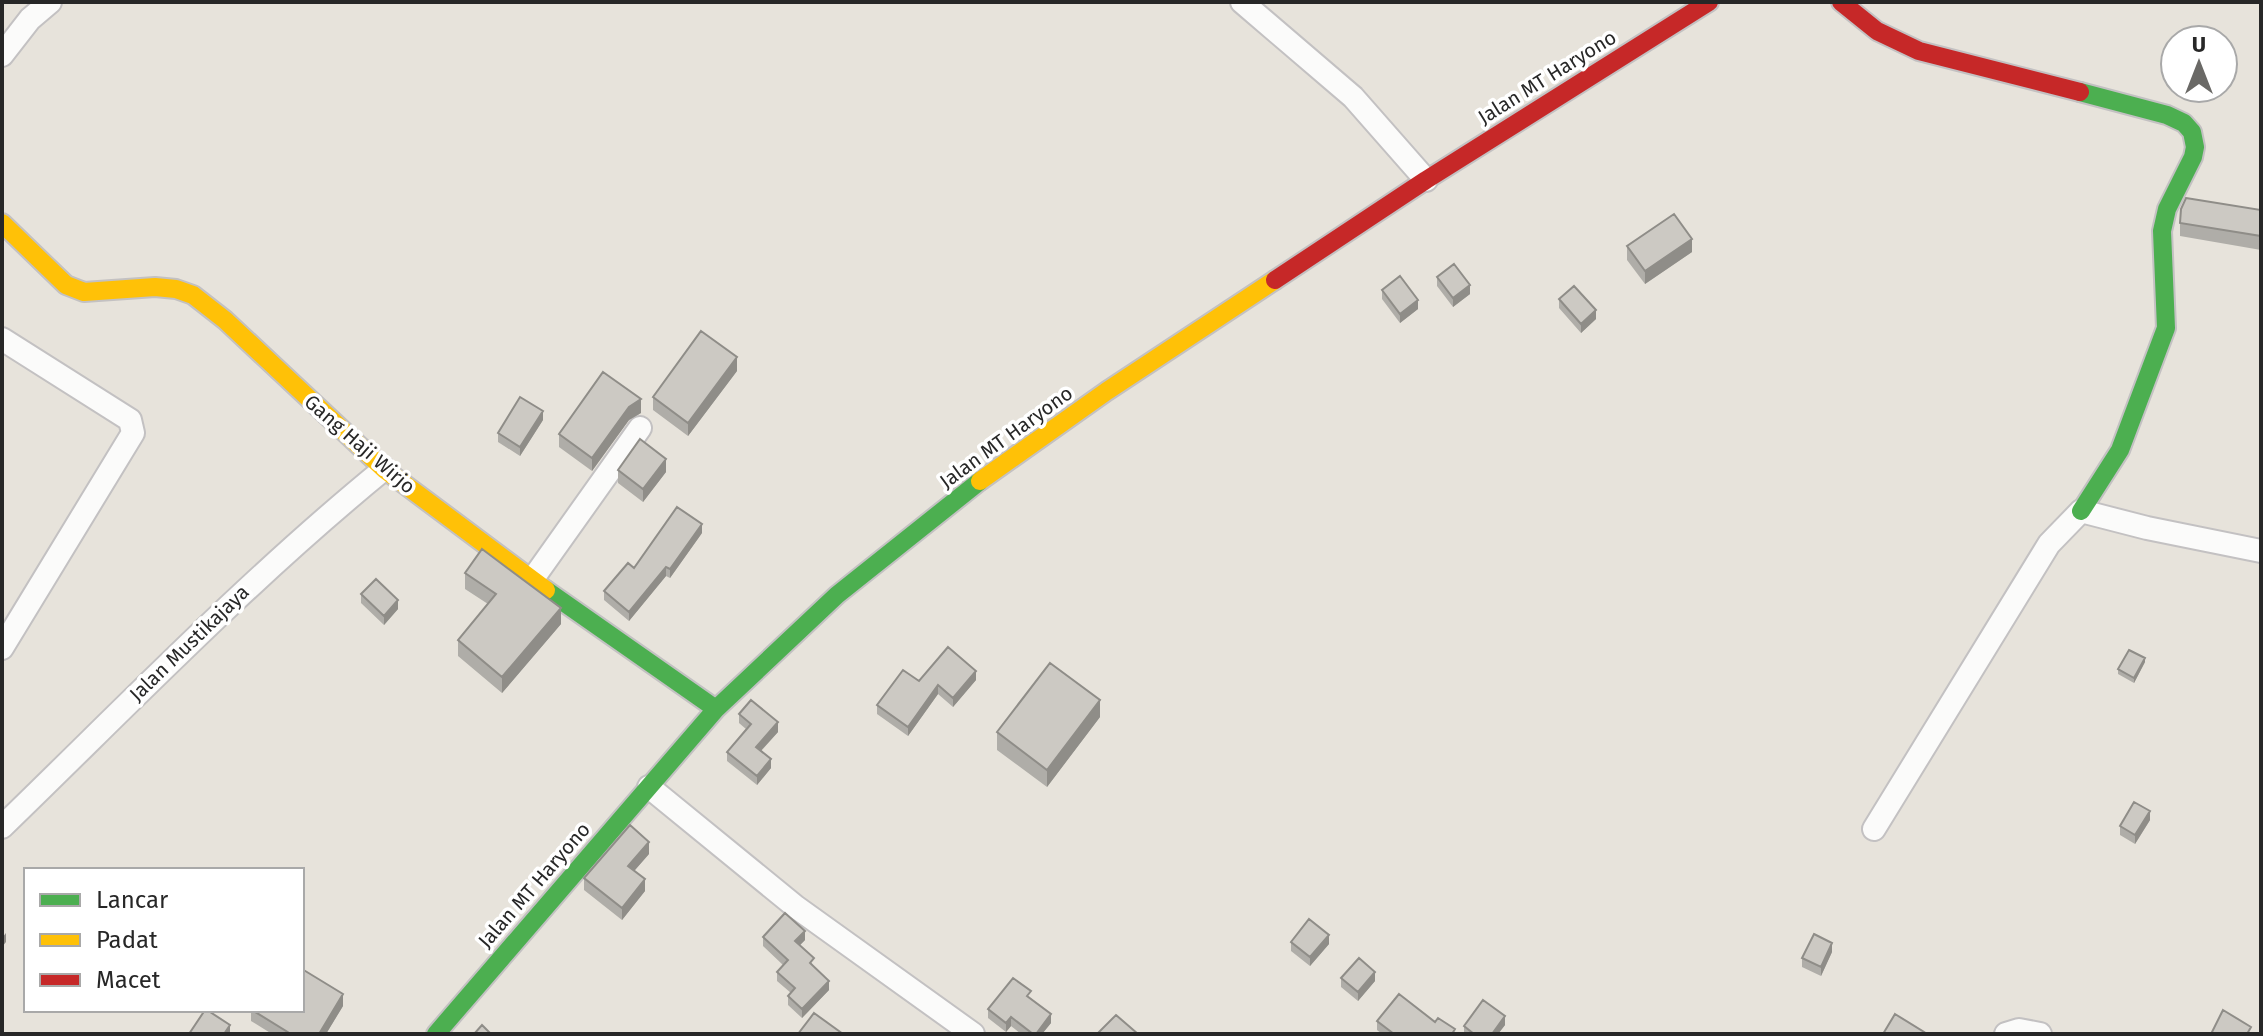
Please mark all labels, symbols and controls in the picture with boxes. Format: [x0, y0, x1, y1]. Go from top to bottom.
north arrow [2159, 24, 2239, 104]
street label: Jalan MT Haryono [1473, 25, 1621, 129]
text: U [2192, 31, 2206, 58]
street label: Jalan MT Haryono [935, 381, 1077, 493]
street label: Gang Haji Wirjo [300, 389, 420, 499]
street label: Jalan Mustikajaya [124, 580, 254, 706]
street label: Jalan MT Haryono [473, 817, 595, 953]
legend [24, 868, 304, 1012]
text: Lancar [96, 886, 169, 914]
text: Padat [96, 926, 158, 954]
text: Macet [96, 966, 161, 994]

